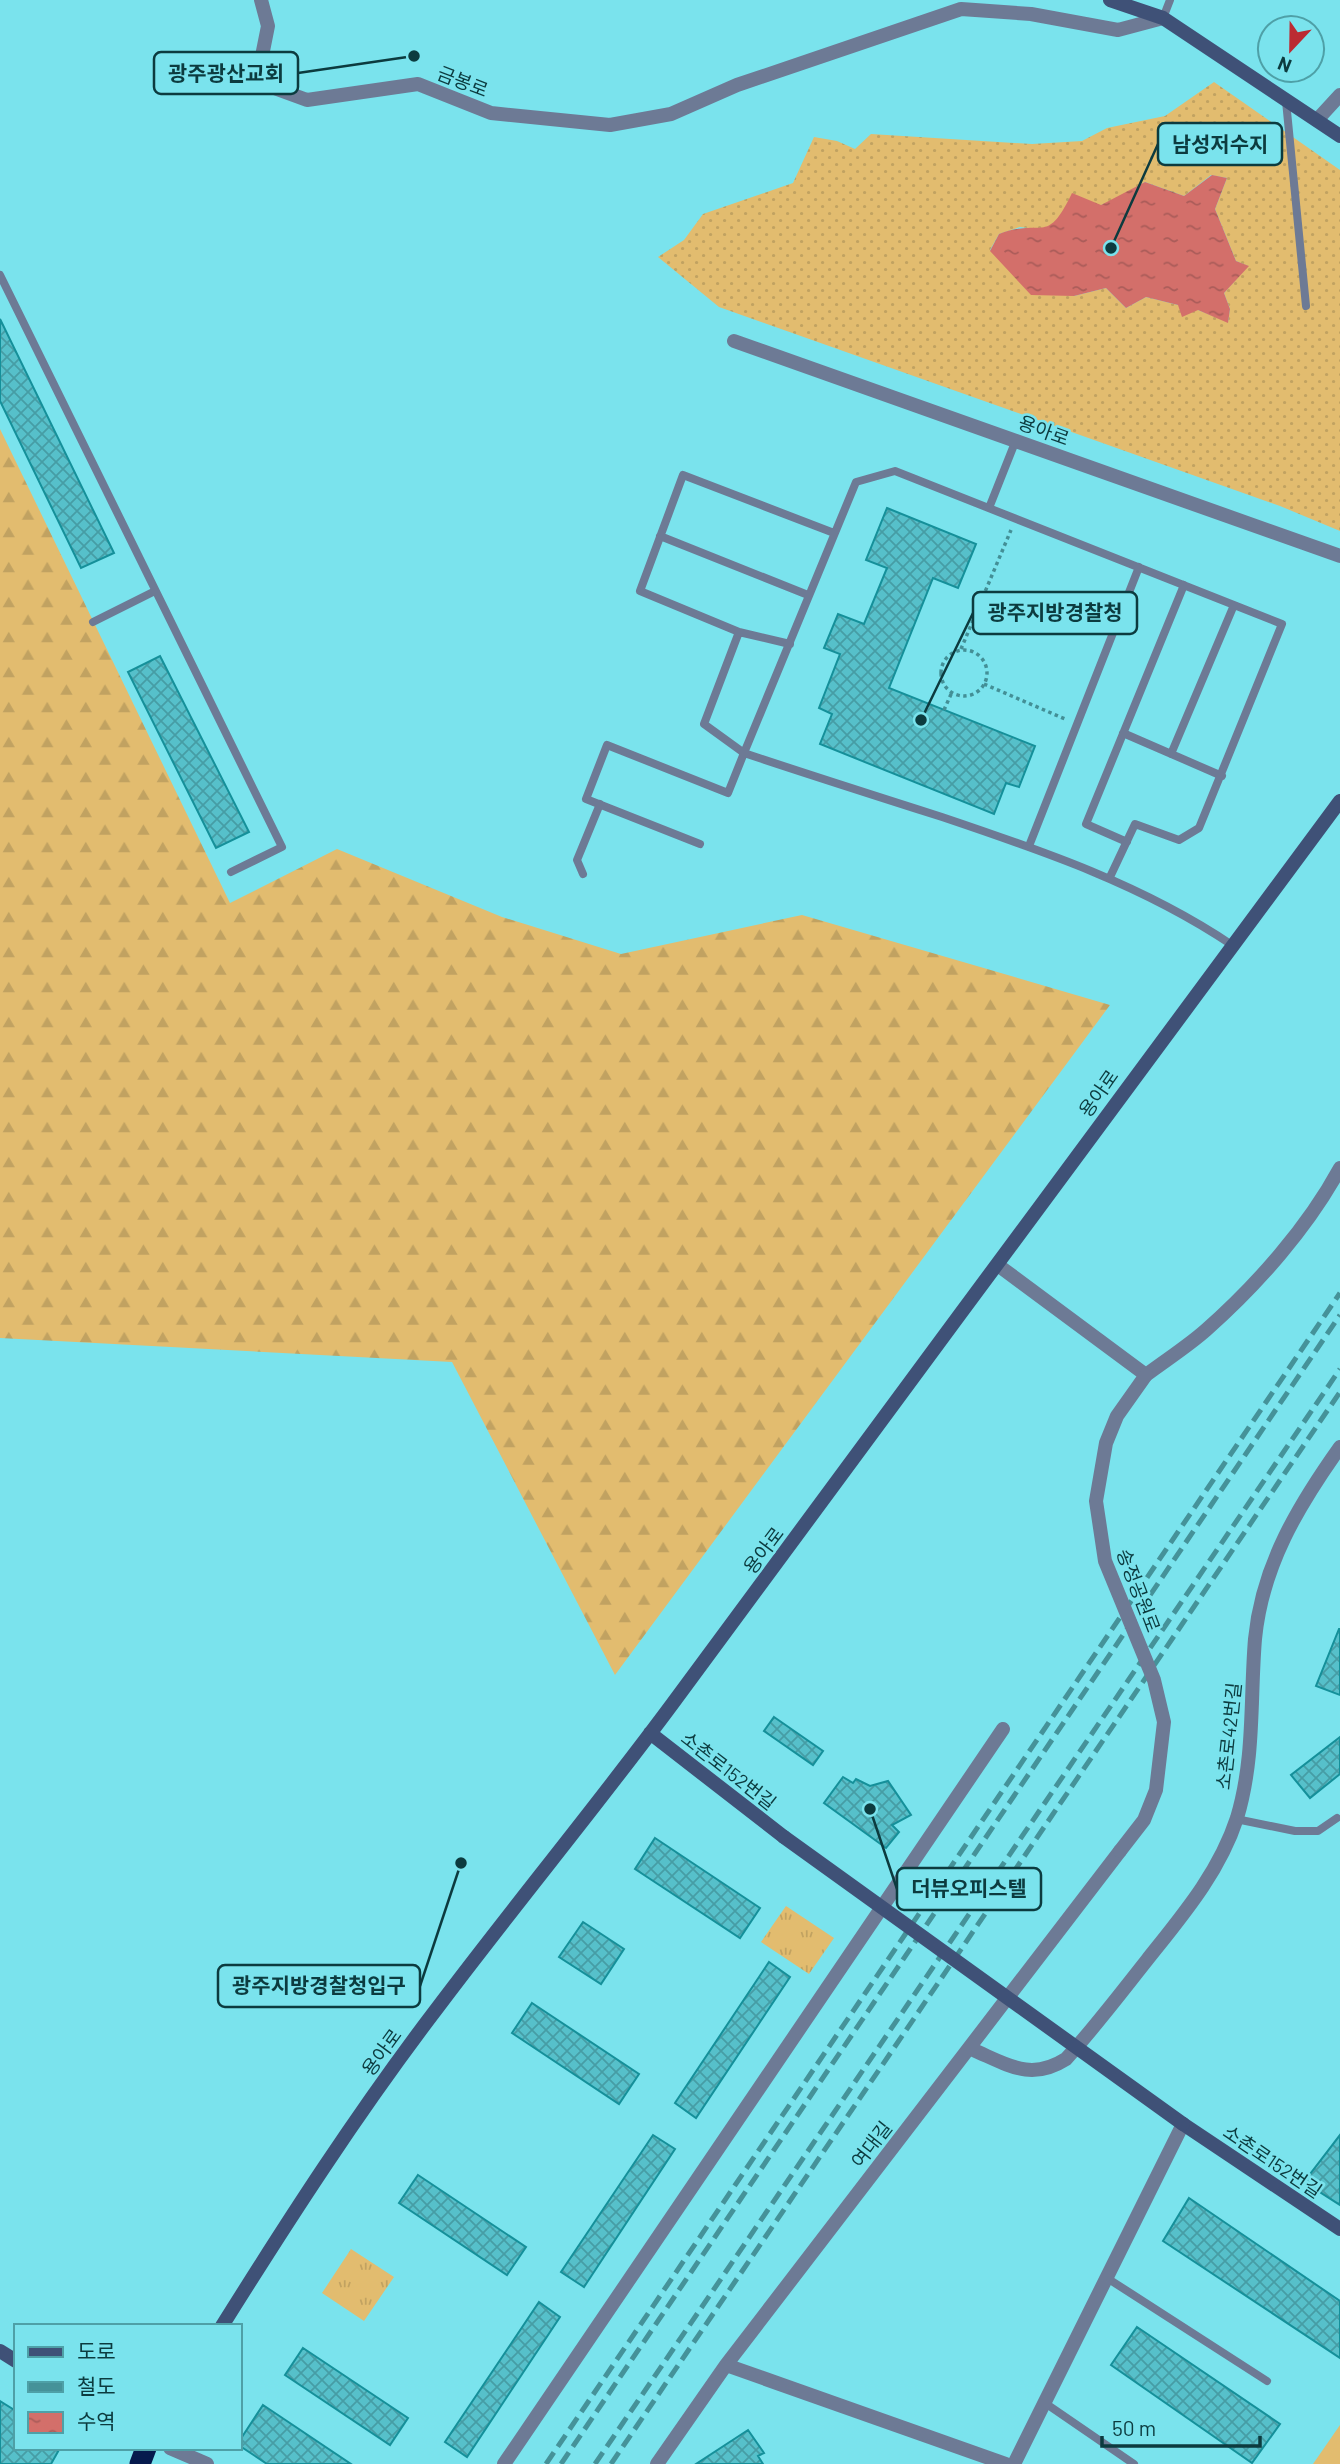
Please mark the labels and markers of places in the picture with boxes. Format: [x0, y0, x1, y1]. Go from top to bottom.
callout: 광주광산교회 [154, 52, 298, 94]
callout: 남성저수지 [1158, 123, 1282, 165]
callout: 광주지방경찰청 [973, 592, 1137, 634]
callout: 더뷰오피스텔 [897, 1868, 1041, 1910]
callout: 광주지방경찰청입구 [218, 1965, 420, 2007]

